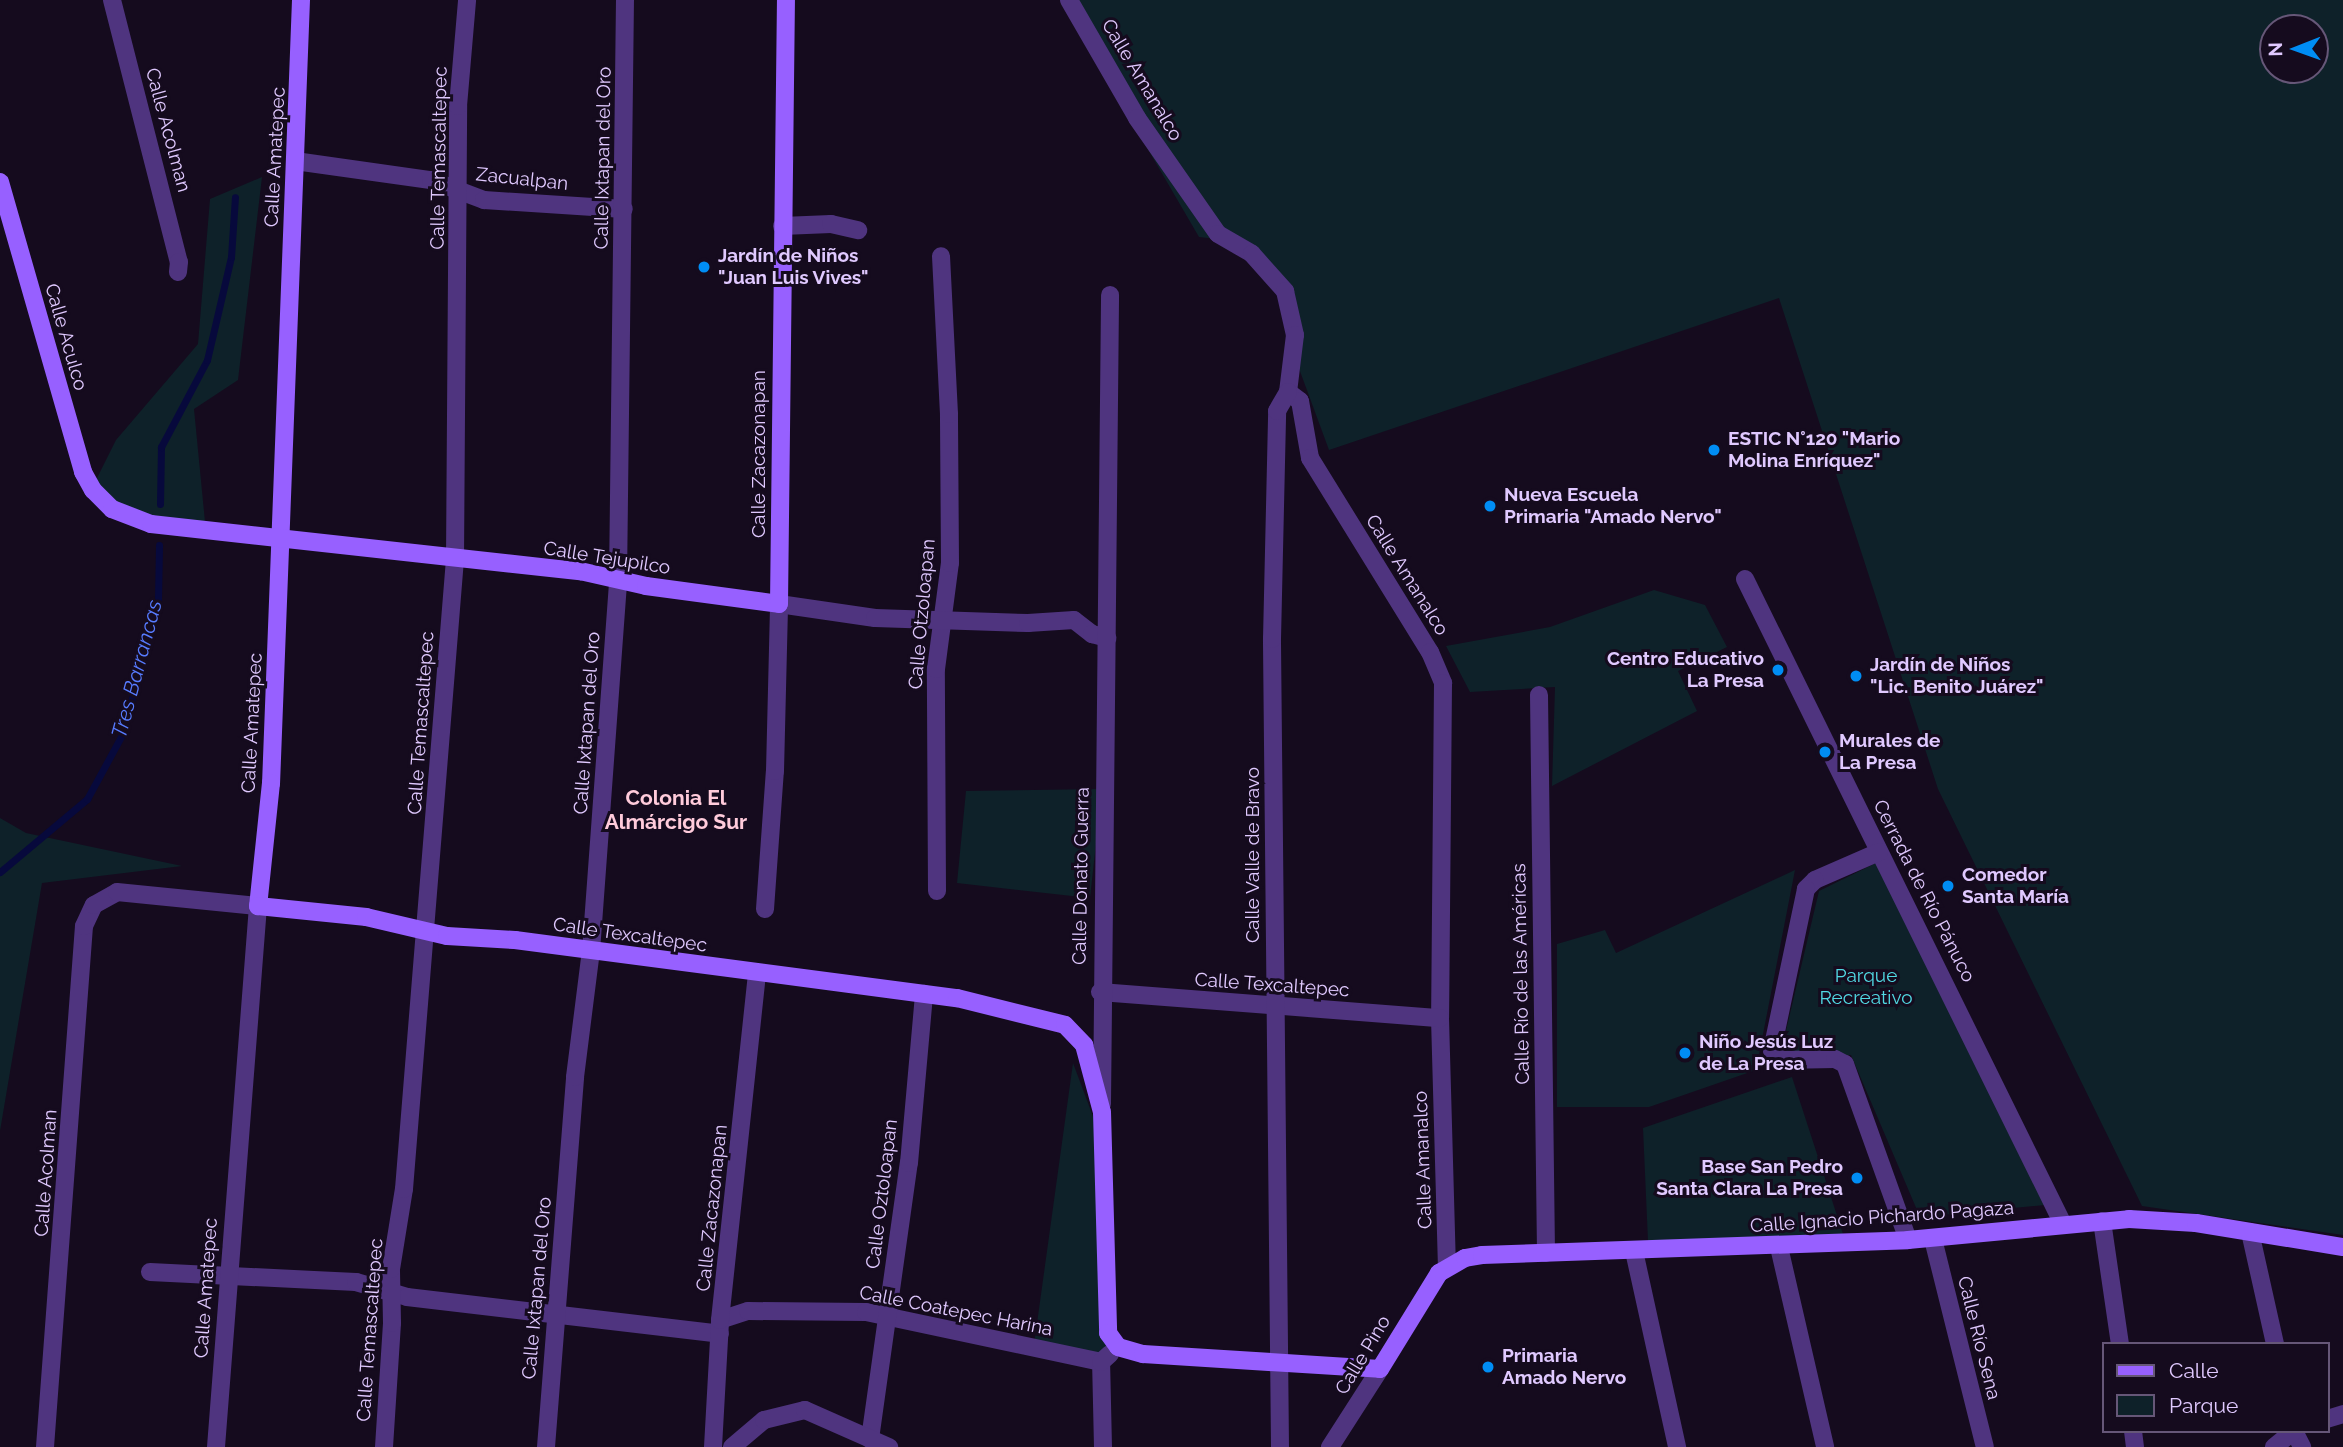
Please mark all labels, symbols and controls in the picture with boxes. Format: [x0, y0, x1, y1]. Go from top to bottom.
north arrow [2259, 14, 2329, 84]
street label: Calle Amanalco [1097, 15, 1187, 145]
text: N [2264, 42, 2286, 57]
street label: Calle Acolman [140, 65, 196, 195]
street label: Calle Temascaltepec [426, 66, 452, 250]
street label: Calle Ixtapan del Oro [590, 66, 616, 250]
street label: Calle Amatepec [260, 86, 290, 228]
street label: Zacualpan [475, 163, 569, 195]
place label: Jardín de Niños "Juan Luis Vives" [718, 245, 869, 289]
marker: Jardín de Niños "Juan Luis Vives" [696, 259, 712, 275]
street label: Calle Aculco [40, 281, 92, 393]
street label: Calle Zacazonapan [748, 370, 770, 538]
place label: ESTIC N°120 "Mario Molina Enríquez" [1728, 428, 1900, 472]
marker: ESTIC N°120 "Mario Molina Enríquez" [1706, 442, 1722, 458]
place label: Nueva Escuela Primaria "Amado Nervo" [1504, 484, 1722, 528]
marker: Nueva Escuela Primaria "Amado Nervo" [1482, 498, 1498, 514]
street label: Calle Amanalco [1361, 510, 1453, 640]
street label: Calle Tejupilco [542, 537, 672, 579]
street label: Calle Otzoloapan [904, 538, 940, 690]
water label: Tres Barrancas [106, 597, 168, 741]
street label: Calle Temascaltepec [403, 630, 439, 816]
street label: Calle Ixtapan del Oro [569, 631, 605, 815]
place label: Centro Educativo La Presa [1607, 648, 1764, 692]
street label: Calle Amatepec [237, 652, 267, 794]
place label: Jardín de Niños "Lic. Benito Juárez" [1870, 654, 2044, 698]
marker: Centro Educativo La Presa [1770, 662, 1786, 678]
marker: Jardín de Niños "Lic. Benito Juárez" [1848, 668, 1864, 684]
place label: Murales de La Presa [1839, 730, 1940, 774]
marker: Murales de La Presa [1817, 744, 1833, 760]
street label: Calle Valle de Bravo [1242, 767, 1264, 943]
district label: Colonia El Almárcigo Sur [605, 785, 747, 835]
street label: Calle Donato Guerra [1068, 787, 1094, 965]
street label: Cerrada de Río Pánuco [1868, 796, 1980, 986]
street label: Calle Río de las Américas [1508, 863, 1534, 1085]
place label: Comedor Santa María [1962, 864, 2069, 908]
marker: Comedor Santa María [1940, 878, 1956, 894]
street label: Calle Texcaltepec [551, 913, 709, 957]
park label: Parque Recreativo [1819, 965, 1913, 1009]
street label: Calle Texcaltepec [1194, 968, 1350, 1002]
place label: Niño Jesús Luz de La Presa [1699, 1031, 1834, 1075]
marker: Niño Jesús Luz de La Presa [1677, 1045, 1693, 1061]
street label: Calle Amanalco [1409, 1090, 1437, 1230]
street label: Calle Acolman [30, 1108, 62, 1238]
street label: Calle Oztoloapan [861, 1118, 903, 1270]
street label: Calle Zacazonapan [692, 1123, 732, 1293]
place label: Base San Pedro Santa Clara La Presa [1656, 1156, 1843, 1200]
marker: Base San Pedro Santa Clara La Presa [1849, 1170, 1865, 1186]
street label: Calle Ixtapan del Oro [518, 1196, 556, 1380]
street label: Calle Ignacio Pichardo Pagaza [1749, 1196, 2015, 1238]
street label: Calle Amatepec [190, 1217, 222, 1359]
street label: Calle Temascaltepec [352, 1237, 388, 1423]
street label: Calle Río Sena [1953, 1274, 2005, 1402]
street label: Calle Coatepec Harina [857, 1281, 1055, 1341]
street label: Calle Pino [1331, 1311, 1395, 1399]
legend [2102, 1342, 2329, 1433]
place label: Primaria Amado Nervo [1502, 1345, 1626, 1389]
text: Calle [2169, 1358, 2219, 1383]
marker: Primaria Amado Nervo [1480, 1359, 1496, 1375]
text: Parque [2169, 1393, 2238, 1418]

